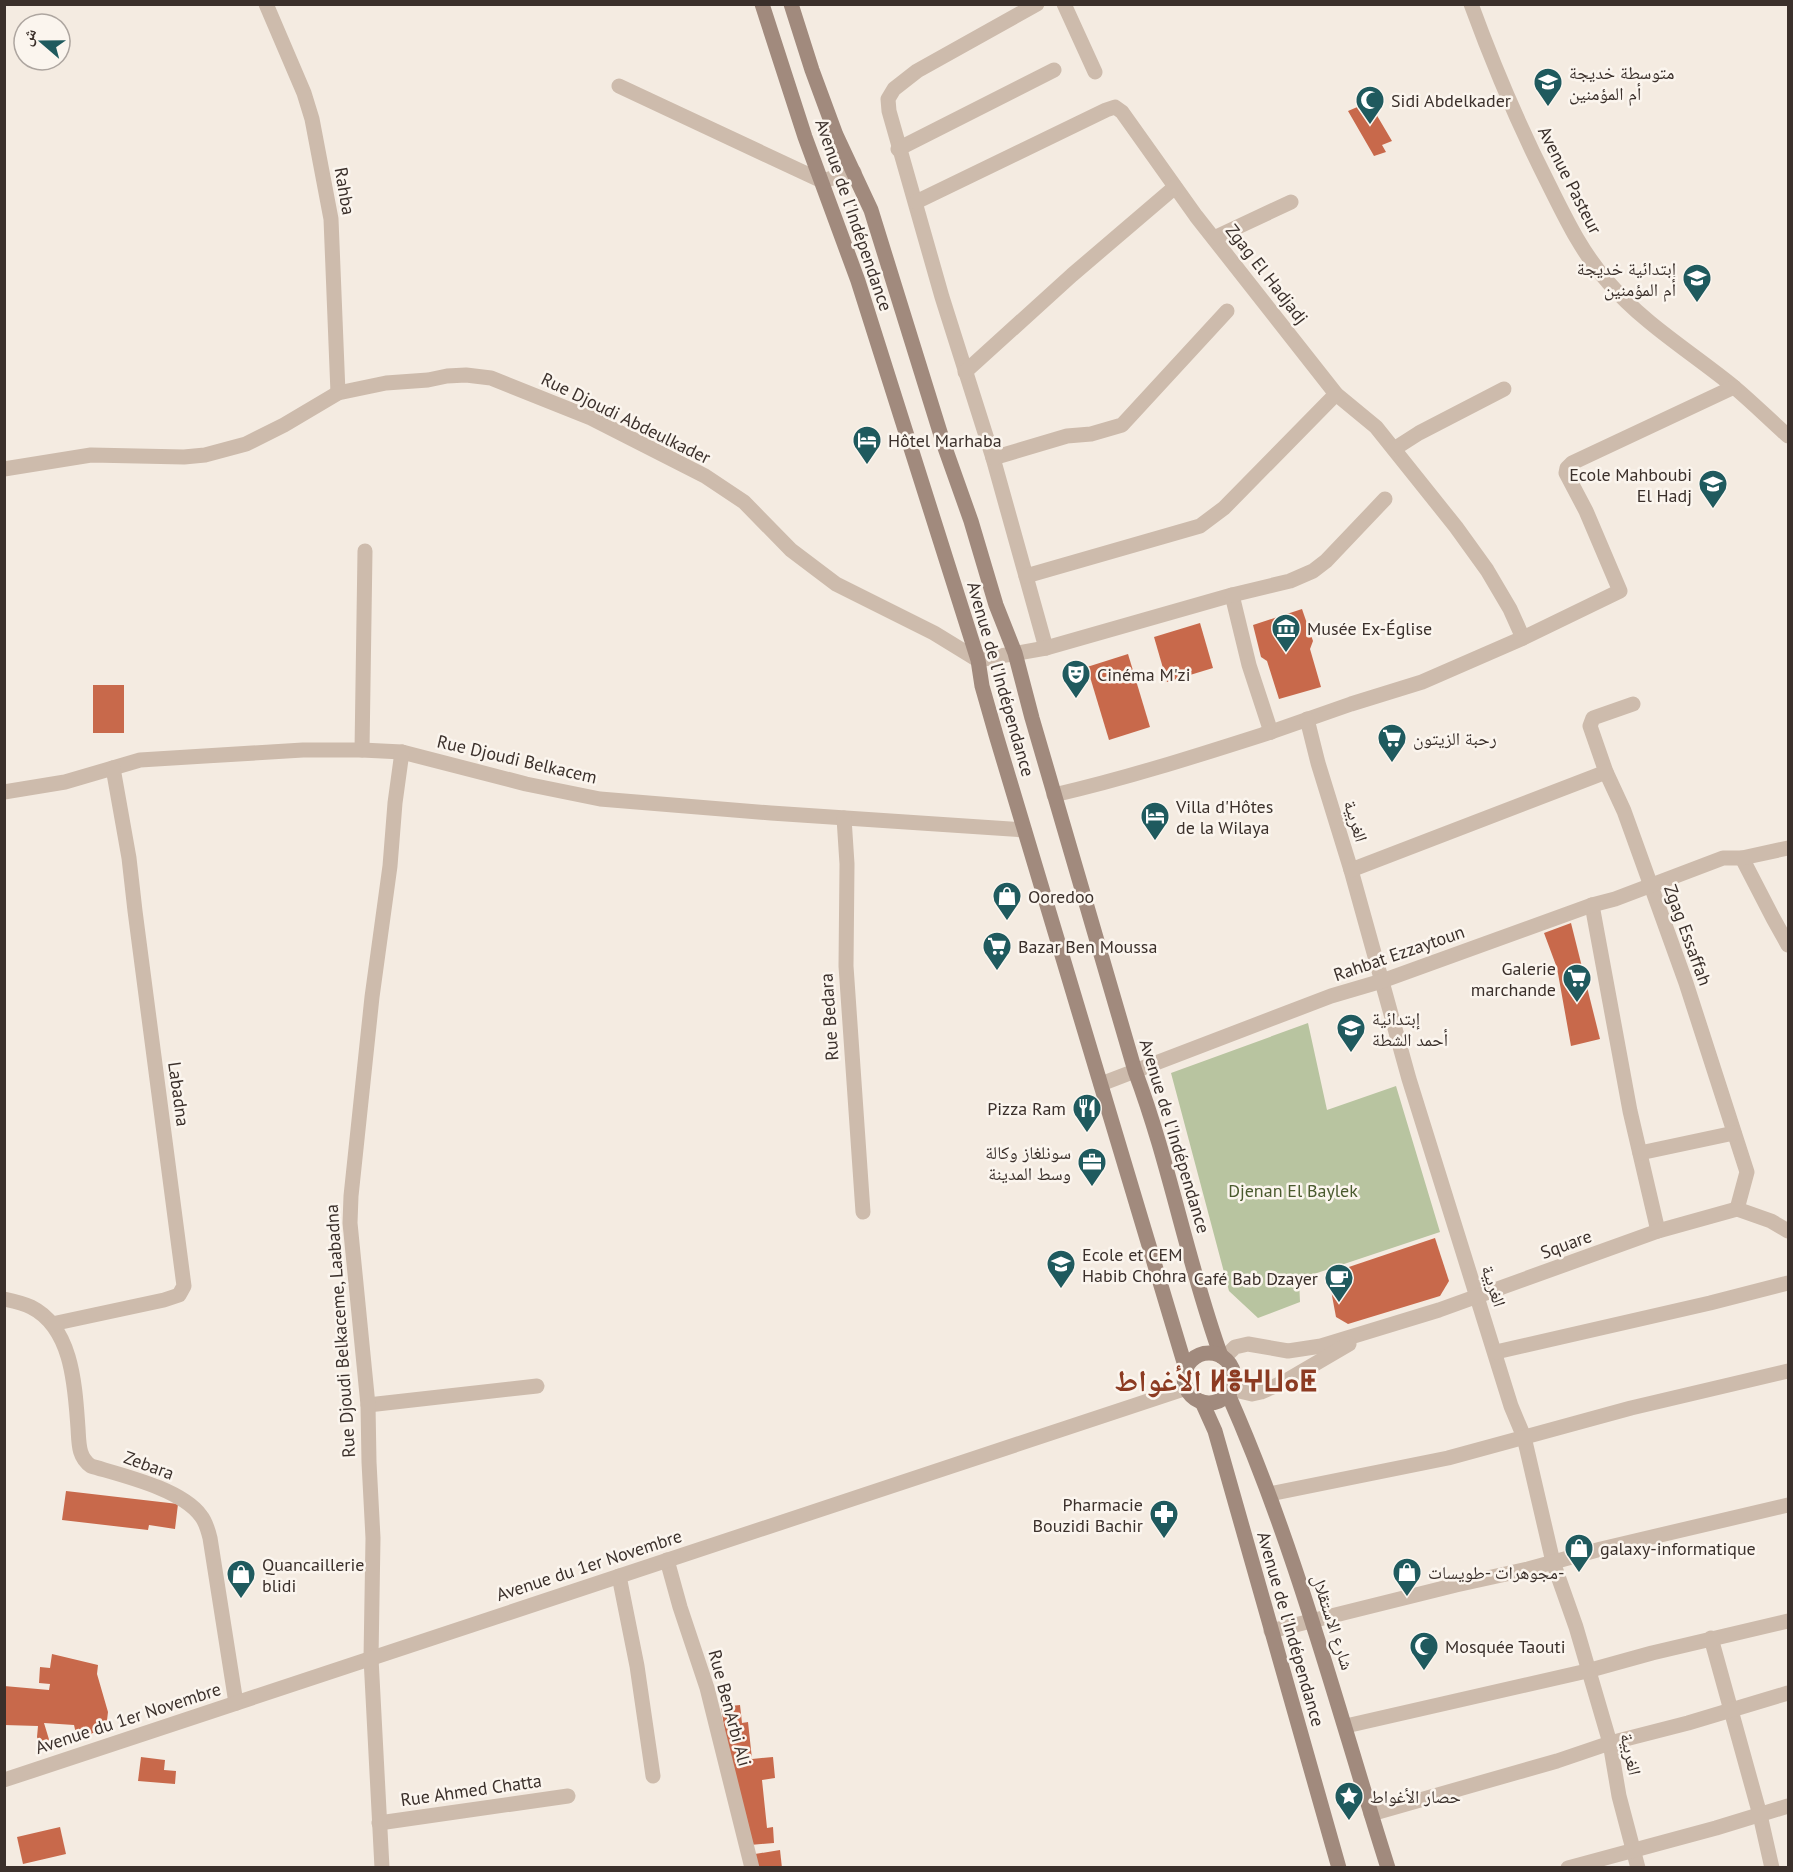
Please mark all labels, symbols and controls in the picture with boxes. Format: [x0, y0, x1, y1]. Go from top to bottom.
north arrow [12, 12, 72, 72]
text: ش [16, 25, 40, 48]
place label: متوسطة خديجة أم المؤمنين [1569, 61, 1675, 106]
school or university icon: متوسطة خديجة أم المؤمنين [1532, 66, 1564, 108]
mosque icon: Sidi Abdelkader [1354, 84, 1386, 126]
place label: Sidi Abdelkader [1391, 89, 1511, 112]
street label: Avenue de l'Indépendance [810, 116, 898, 314]
street label: Avenue Pasteur [1533, 122, 1607, 238]
street label: Rahba [330, 165, 360, 217]
street label: Zgag El Hadjadj [1221, 219, 1313, 329]
place label: إبتدائية خديجة أم المؤمنين [1577, 257, 1676, 302]
school or university icon: إبتدائية خديجة أم المؤمنين [1681, 262, 1713, 304]
street label: Rue Djoudi Abdeulkader [538, 367, 714, 469]
hotel icon: Hôtel Marhaba [851, 424, 883, 466]
place label: Hôtel Marhaba [888, 429, 1002, 452]
place label: Ecole Mahboubi El Hadj [1569, 463, 1692, 507]
school or university icon: Ecole Mahboubi El Hadj [1697, 468, 1729, 510]
street label: Avenue de l'Indépendance [962, 579, 1040, 779]
museum icon: Musée Ex-Église [1270, 612, 1302, 654]
place label: Musée Ex-Église [1307, 617, 1432, 640]
theatre icon: Cinéma M'zi [1060, 658, 1092, 700]
place label: Cinéma M'zi [1097, 663, 1190, 686]
supermarket icon: رحبة الزيتون [1376, 722, 1408, 764]
place label: رحبة الزيتون [1413, 727, 1497, 750]
street label: Rue Djoudi Belkacem [435, 729, 599, 789]
place label: Villa d'Hôtes de la Wilaya [1175, 795, 1273, 839]
street label: الغربية [1339, 797, 1373, 845]
hotel icon: Villa d'Hôtes de la Wilaya [1139, 800, 1171, 842]
shop icon: Ooredoo [991, 880, 1023, 922]
street label: Zgag Essaffah [1659, 881, 1717, 989]
place label: Ooredoo [1028, 885, 1094, 908]
street label: Rahbat Ezzaytoun [1330, 920, 1468, 986]
supermarket icon: Bazar Ben Moussa [981, 930, 1013, 972]
place label: Bazar Ben Moussa [1018, 935, 1157, 958]
place label: Galerie marchande [1471, 957, 1556, 1001]
supermarket icon: Galerie marchande [1561, 962, 1593, 1004]
street label: Rue Bedara [814, 973, 844, 1061]
place label: إبتدائية أحمد الشطة [1372, 1007, 1448, 1051]
school or university icon: إبتدائية أحمد الشطة [1335, 1012, 1367, 1054]
street label: Avenue de l'Indépendance [1135, 1036, 1215, 1236]
street label: Labadna [163, 1060, 195, 1128]
restaurant icon: Pizza Ram [1071, 1092, 1103, 1134]
place label: Pizza Ram [987, 1097, 1066, 1120]
place label: سونلغاز وكالة وسط المدينة [985, 1141, 1071, 1185]
office icon: سونلغاز وكالة وسط المدينة [1076, 1146, 1108, 1188]
park label: Djenan El Baylek [1228, 1179, 1358, 1202]
street label: Rue Djoudi Belkaceme, Laabadna [320, 1204, 360, 1458]
street label: Square [1537, 1224, 1595, 1264]
place label: Ecole et CEM Habib Chohra [1082, 1243, 1187, 1287]
school or university icon: Ecole et CEM Habib Chohra [1045, 1248, 1077, 1290]
cafe icon: Café Bab Dzayer [1323, 1262, 1355, 1304]
street label: الغربية [1477, 1262, 1511, 1310]
place label: Café Bab Dzayer [1194, 1267, 1318, 1290]
district label: الأغواط ⵍⴻⵖⵡⴰⵟ [1114, 1360, 1318, 1399]
street label: Zebara [121, 1445, 177, 1485]
place label: Pharmacie Bouzidi Bachir [1033, 1493, 1143, 1537]
pharmacy icon: Pharmacie Bouzidi Bachir [1148, 1498, 1180, 1540]
street label: Avenue du 1er Novembre [493, 1524, 685, 1606]
street label: Avenue de l'Indépendance [1252, 1529, 1330, 1729]
shop icon: galaxy-informatique [1563, 1532, 1595, 1574]
place label: galaxy-informatique [1600, 1537, 1756, 1560]
place label: Quancaillerie blidi [262, 1553, 364, 1597]
shop icon: مجوهرات -طويسات- [1391, 1556, 1423, 1598]
shop icon: Quancaillerie blidi [225, 1558, 257, 1600]
place label: مجوهرات -طويسات- [1428, 1561, 1564, 1584]
street label: شارع الاستقلال [1307, 1571, 1359, 1673]
mosque icon: Mosquée Taouti [1408, 1630, 1440, 1672]
place label: Mosquée Taouti [1445, 1635, 1565, 1658]
street label: Rue BenArbi Ali [703, 1647, 757, 1769]
street label: Avenue du 1er Novembre [32, 1677, 224, 1759]
street label: الغربية [1615, 1731, 1647, 1777]
street label: Rue Ahmed Chatta [399, 1769, 543, 1811]
place icon: حصار الأغواط [1333, 1780, 1365, 1822]
place label: حصار الأغواط [1370, 1785, 1461, 1808]

